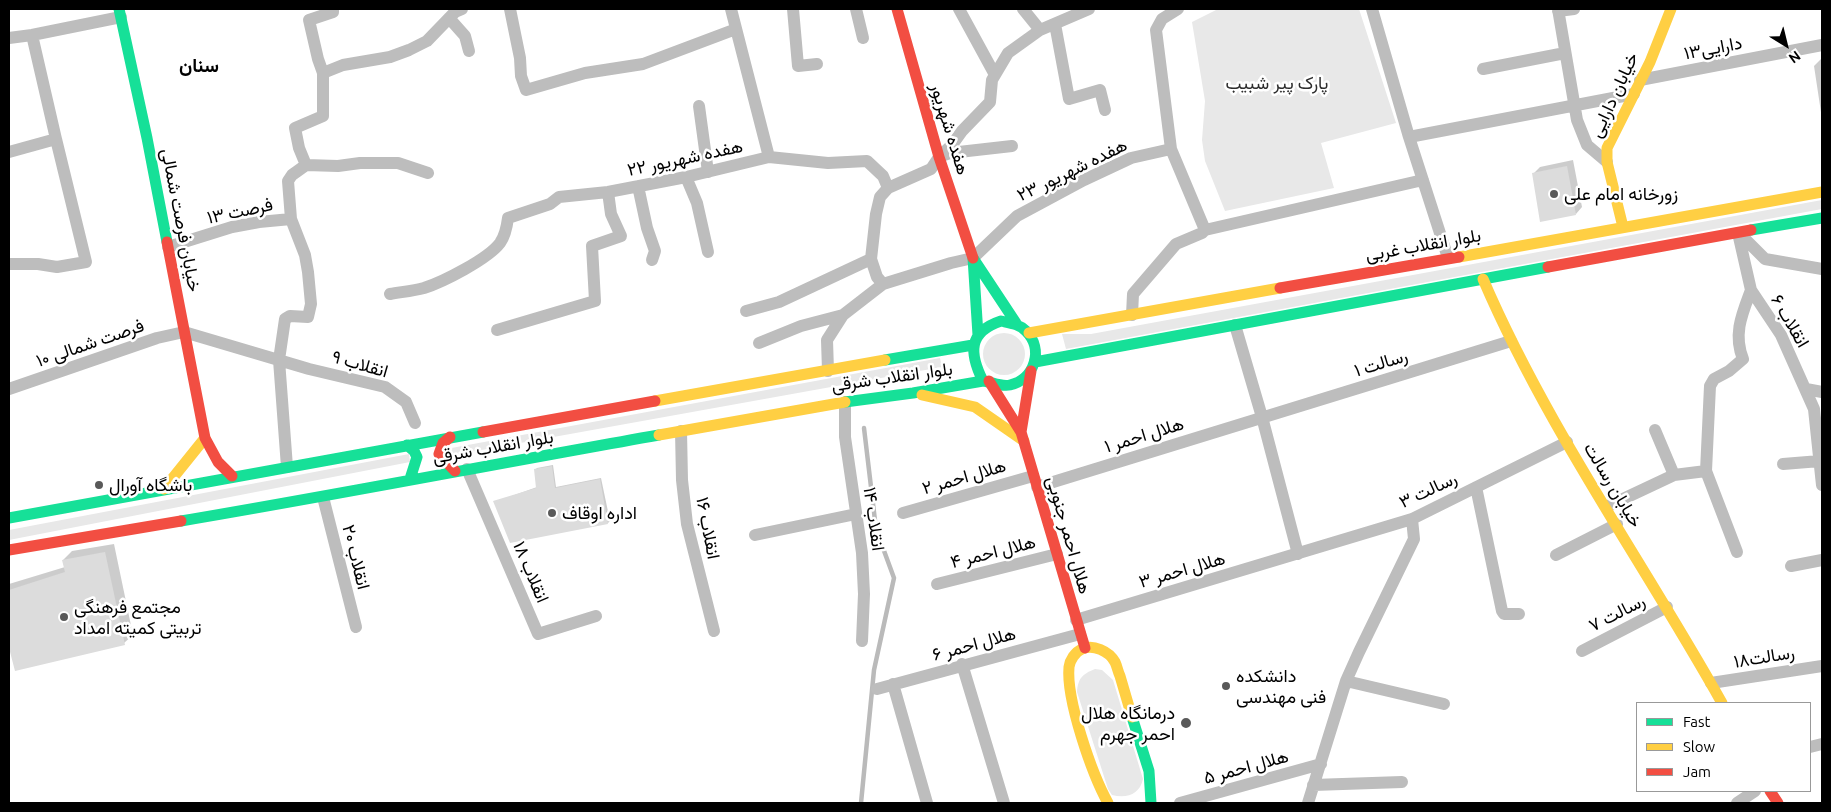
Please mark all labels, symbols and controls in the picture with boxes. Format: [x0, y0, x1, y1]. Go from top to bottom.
north arrow [1761, 20, 1811, 70]
street label: دارایی۱۳ [1682, 32, 1744, 64]
text: N [1786, 48, 1804, 67]
street label: خیابان دارایی [1585, 49, 1643, 141]
district label: سنان [179, 55, 219, 77]
park label: پارک پیر شبیب [1226, 72, 1328, 94]
street label: هفده شهریور [926, 81, 974, 177]
street label: هفده شهریور ۲۳ [1013, 134, 1131, 206]
street label: هفده شهریور ۲۲ [625, 135, 745, 181]
street label: خیابان فرصت شمالی [157, 147, 205, 293]
place label: زورخانه امام علی [1564, 183, 1678, 205]
marker: زورخانه امام علی [1548, 188, 1560, 200]
street label: فرصت ۱۳ [205, 193, 275, 229]
street label: بلوار انقلاب غربی [1364, 224, 1482, 266]
street label: انقلاب ۶ [1766, 291, 1814, 351]
street label: فرصت شمالی ۱۰ [33, 314, 147, 372]
street label: رسالت ۱ [1352, 345, 1410, 381]
street label: انقلاب ۹ [329, 346, 391, 382]
street label: بلوار انقلاب شرقی [830, 358, 954, 396]
street label: هلال احمر ۱ [1102, 413, 1186, 457]
street label: بلوار انقلاب شرقی [431, 426, 555, 468]
street label: خیابان رسالت [1579, 439, 1647, 531]
street label: هلال احمر ۲ [920, 455, 1008, 499]
street label: رسالت ۳ [1396, 467, 1460, 513]
place label: باشگاه آورال [109, 474, 192, 496]
street label: هلال احمر جنوبی [1042, 474, 1096, 596]
marker: باشگاه آورال [93, 479, 105, 491]
street label: انقلاب ۱۴ [859, 486, 889, 552]
street label: انقلاب ۱۶ [691, 495, 725, 561]
place label: اداره اوقاف [562, 502, 637, 524]
marker: اداره اوقاف [546, 507, 558, 519]
street label: انقلاب ۲۰ [338, 522, 374, 592]
street label: هلال احمر ۴ [948, 531, 1038, 573]
street label: انقلاب ۱۸ [508, 538, 554, 606]
street label: هلال احمر ۳ [1137, 547, 1227, 593]
street label: رسالت ۷ [1585, 590, 1649, 636]
place label: مجتمع فرهنگی ‌تربیتی کمیته امداد [74, 596, 201, 638]
marker: مجتمع فرهنگی ‌تربیتی کمیته امداد [58, 611, 70, 623]
street label: هلال احمر ۶ [930, 623, 1018, 665]
street label: رسالت۱۸ [1732, 642, 1796, 672]
place label: دانشکده فنی مهندسی [1236, 665, 1326, 708]
marker: دانشکده فنی مهندسی [1220, 680, 1232, 692]
place label: درمانگاه هلال احمر جهرم [1081, 702, 1175, 744]
legend [1636, 702, 1811, 792]
text: Fast [1683, 713, 1710, 730]
marker: درمانگاه هلال احمر جهرم [1179, 716, 1193, 730]
text: Slow [1683, 738, 1715, 755]
street label: هلال احمر ۵ [1201, 745, 1291, 789]
text: Jam [1683, 763, 1711, 780]

